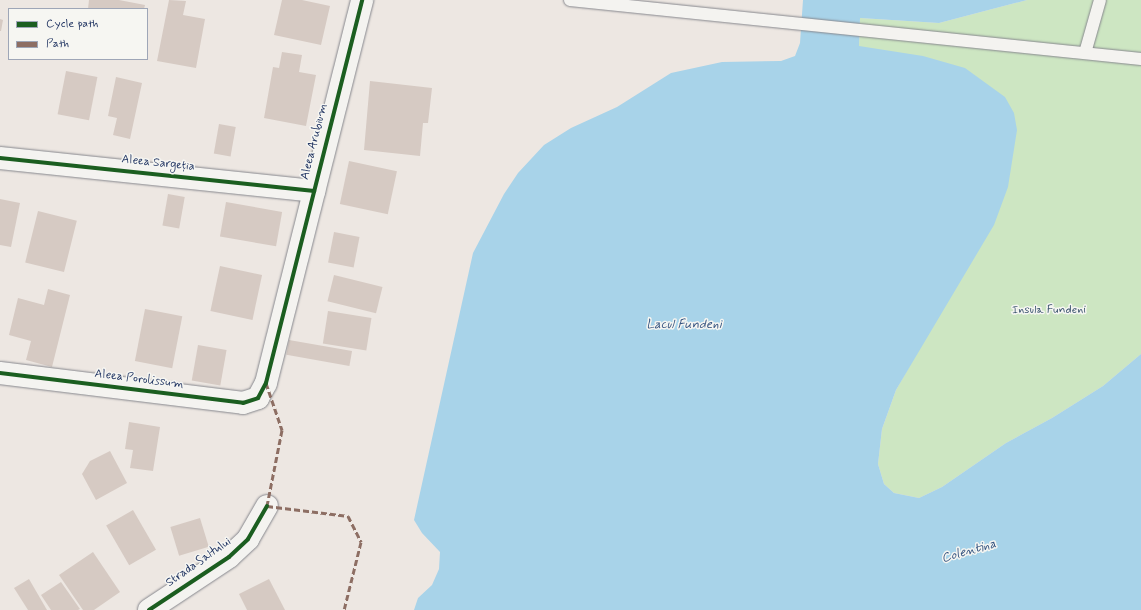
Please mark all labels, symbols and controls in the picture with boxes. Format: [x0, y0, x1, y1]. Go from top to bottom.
legend [8, 8, 148, 60]
text: Cycle path [46, 16, 98, 32]
text: Path [46, 36, 69, 52]
street label: Aleea Arubium [299, 103, 331, 181]
street label: Aleea Sargeția [121, 153, 195, 175]
park label: Insula Fundeni [1012, 304, 1086, 318]
water label: Lacul Fundeni [647, 317, 721, 333]
street label: Aleea Porolissum [94, 367, 184, 393]
street label: Strada Saltului [164, 535, 234, 591]
water label: Colentina [940, 537, 998, 567]

